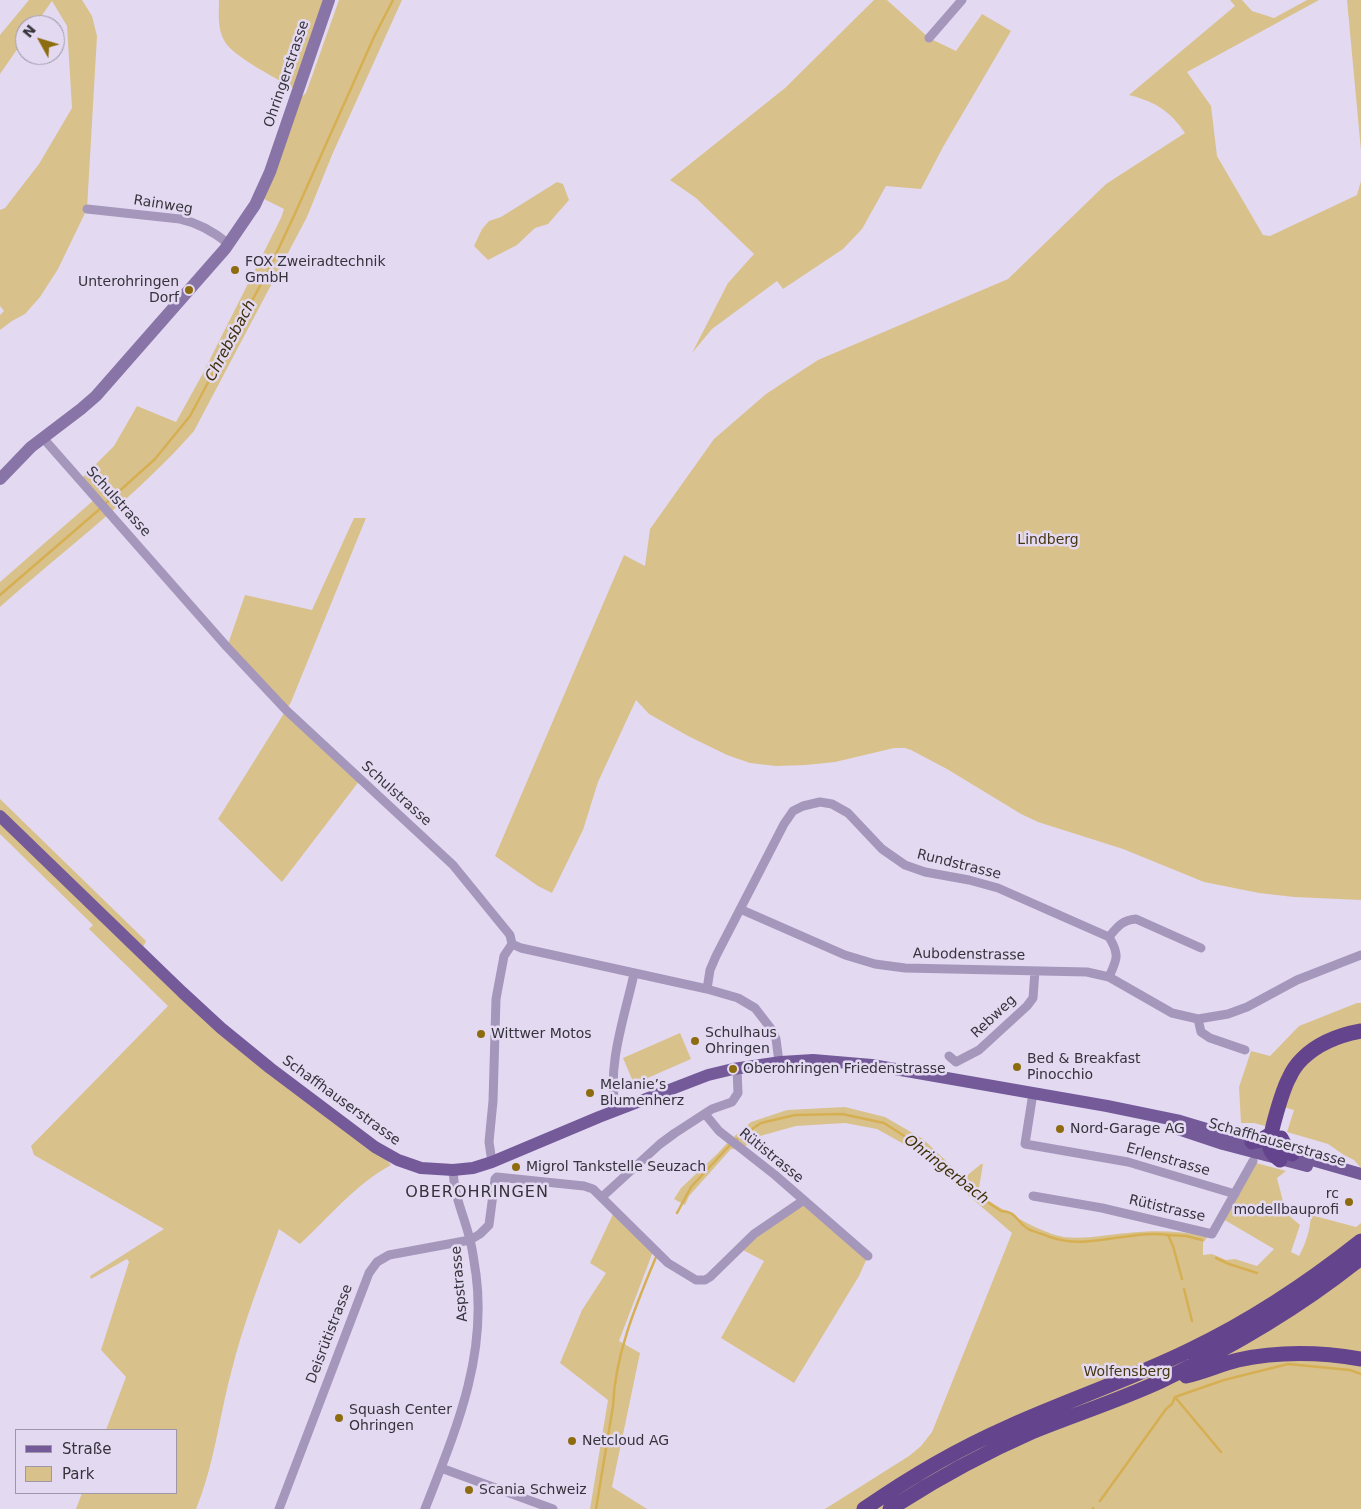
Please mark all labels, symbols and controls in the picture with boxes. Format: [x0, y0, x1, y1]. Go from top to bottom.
north arrow [15, 15, 65, 65]
street label: Ohringerstrasse [261, 18, 313, 130]
text: N [19, 22, 39, 41]
street label: Rainweg [132, 192, 194, 218]
place label: FOX Zweiradtechnik GmbH [245, 254, 386, 286]
marker: FOX Zweiradtechnik GmbH [229, 264, 241, 276]
place label: Unterohringen Dorf [78, 274, 179, 306]
marker: Unterohringen Dorf [183, 284, 195, 296]
water label: Chrebsbach [202, 297, 260, 385]
street label: Schulstrasse [82, 463, 154, 541]
park label: Lindberg [1017, 532, 1079, 548]
street label: Schulstrasse [357, 758, 435, 830]
street label: Rundstrasse [915, 846, 1003, 884]
street label: Aubodenstrasse [913, 946, 1025, 964]
street label: Rebweg [968, 992, 1020, 1042]
place label: Schulhaus Ohringen [705, 1025, 777, 1058]
place label: Wittwer Motos [491, 1026, 592, 1042]
marker: Wittwer Motos [475, 1028, 487, 1040]
marker: Schulhaus Ohringen [689, 1035, 701, 1047]
place label: Bed & Breakfast Pinocchio [1027, 1051, 1141, 1084]
street label: Schaffhauserstrasse [279, 1052, 403, 1150]
place label: Oberohringen Friedenstrasse [743, 1061, 946, 1077]
marker: Bed & Breakfast Pinocchio [1011, 1061, 1023, 1073]
marker: Oberohringen Friedenstrasse [727, 1063, 739, 1075]
place label: Melanie’s Blumenherz [600, 1077, 684, 1110]
marker: Melanie’s Blumenherz [584, 1087, 596, 1099]
street label: Schaffhauserstrasse [1206, 1115, 1348, 1171]
place label: Nord-Garage AG [1070, 1121, 1185, 1137]
marker: Nord-Garage AG [1054, 1123, 1066, 1135]
street label: Rütistrasse [736, 1125, 806, 1187]
water label: Ohringerbach [900, 1131, 992, 1209]
street label: Erlenstrasse [1124, 1140, 1212, 1180]
place label: Migrol Tankstelle Seuzach [526, 1159, 706, 1175]
marker: Migrol Tankstelle Seuzach [510, 1161, 522, 1173]
district label: OBEROHRINGEN [404, 1183, 550, 1203]
place label: rc modellbauprofi [1233, 1186, 1339, 1218]
street label: Rütistrasse [1127, 1192, 1207, 1226]
marker: rc modellbauprofi [1343, 1196, 1355, 1208]
street label: Aspstrasse [448, 1245, 472, 1323]
street label: Deisrütistrasse [303, 1282, 357, 1386]
park label: Wolfensberg [1083, 1364, 1171, 1380]
place label: Squash Center Ohringen [349, 1402, 452, 1434]
marker: Squash Center Ohringen [333, 1412, 345, 1424]
legend [15, 1429, 178, 1494]
place label: Netcloud AG [582, 1433, 669, 1449]
marker: Netcloud AG [566, 1435, 578, 1447]
text: Straße [62, 1440, 111, 1458]
text: Park [62, 1465, 94, 1483]
place label: Scania Schweiz [479, 1482, 587, 1498]
marker: Scania Schweiz [463, 1484, 475, 1496]

